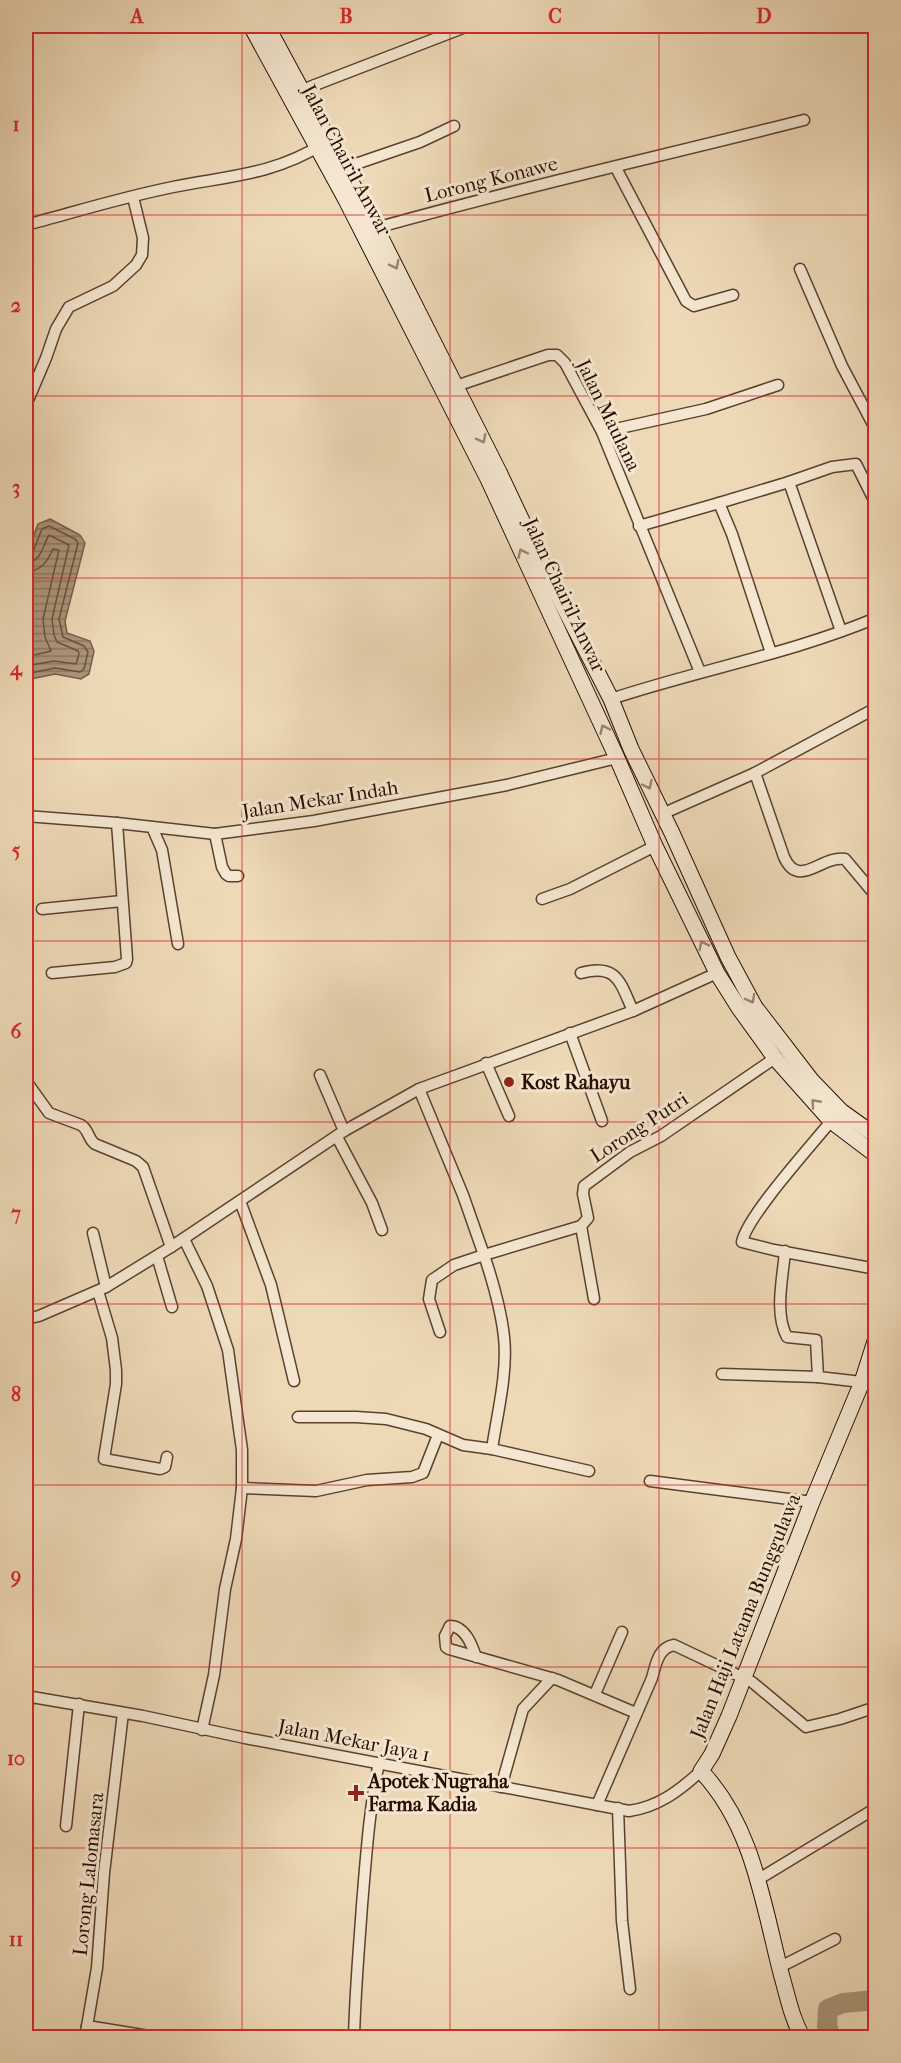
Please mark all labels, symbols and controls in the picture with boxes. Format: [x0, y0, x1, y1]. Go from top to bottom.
text: A [129, 5, 145, 28]
text: B [339, 5, 353, 28]
text: C [548, 5, 562, 28]
text: D [756, 5, 772, 28]
street label: Jalan Chairil Anwar [296, 79, 396, 240]
text: 1 [12, 113, 20, 136]
street label: Lorong Konawe [422, 152, 560, 207]
one-way arrow [387, 259, 399, 270]
text: 2 [11, 294, 21, 317]
street label: Jalan Maulana [571, 354, 646, 476]
one-way arrow [475, 433, 487, 444]
text: 3 [12, 476, 20, 499]
street label: Jalan Chairil Anwar [518, 513, 611, 677]
one-way arrow [518, 548, 530, 559]
text: 4 [9, 657, 23, 681]
one-way arrow [600, 725, 612, 736]
street label: Jalan Mekar Indah [238, 776, 401, 824]
one-way arrow [641, 779, 653, 790]
text: 5 [12, 839, 21, 862]
one-way arrow [699, 940, 711, 951]
one-way arrow [744, 992, 755, 1003]
text: 6 [11, 1020, 23, 1043]
place label: Kost Rahayu [521, 1071, 631, 1094]
marker: Kost Rahayu [502, 1075, 516, 1089]
street label: Lorong Putri [586, 1087, 693, 1168]
one-way arrow [811, 1099, 822, 1110]
text: 7 [10, 1202, 21, 1225]
text: 8 [11, 1383, 21, 1406]
street label: Jalan Haji Latama Bunggulawa [685, 1489, 806, 1744]
text: 9 [10, 1565, 21, 1588]
street label: Jalan Mekar Jaya 1 [274, 1714, 432, 1767]
text: 10 [7, 1747, 25, 1770]
place label: Apotek Nugraha Farma Kadia [366, 1770, 509, 1816]
marker: Apotek Nugraha Farma Kadia [349, 1786, 363, 1800]
street label: Lorong Lalomasara [68, 1790, 109, 1957]
text: 11 [9, 1928, 23, 1951]

